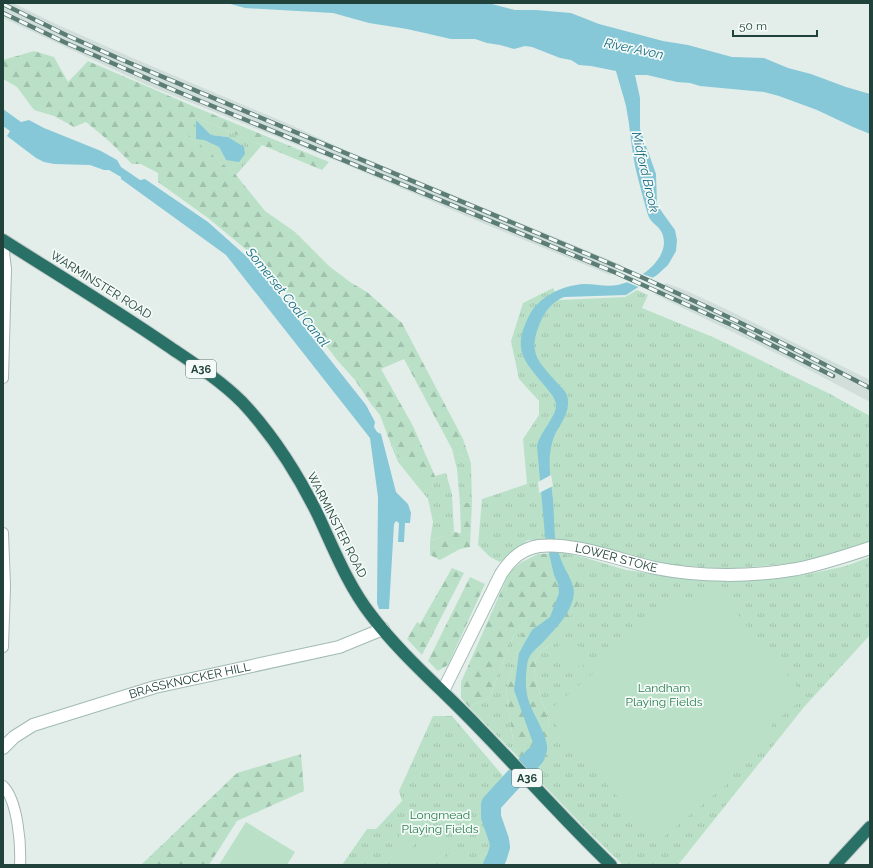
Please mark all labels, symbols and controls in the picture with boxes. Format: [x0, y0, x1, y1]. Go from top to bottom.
scale bar [733, 12, 817, 38]
text: 50 m [739, 19, 767, 33]
water label: River Avon [603, 35, 665, 62]
water label: Midford Brook [629, 130, 662, 214]
water label: Somerset Coal Canal [242, 244, 333, 350]
street label: WARMINSTER ROAD [48, 248, 154, 322]
road number: A36 [186, 360, 216, 378]
street label: WARMINSTER ROAD [304, 470, 370, 580]
street label: LOWER STOKE [574, 541, 659, 575]
street label: BRASSKNOCKER HILL [127, 659, 252, 702]
park label: Landham Playing Fields [626, 681, 703, 709]
road number: A36 [512, 769, 542, 787]
park label: Longmead Playing Fields [402, 808, 479, 836]

